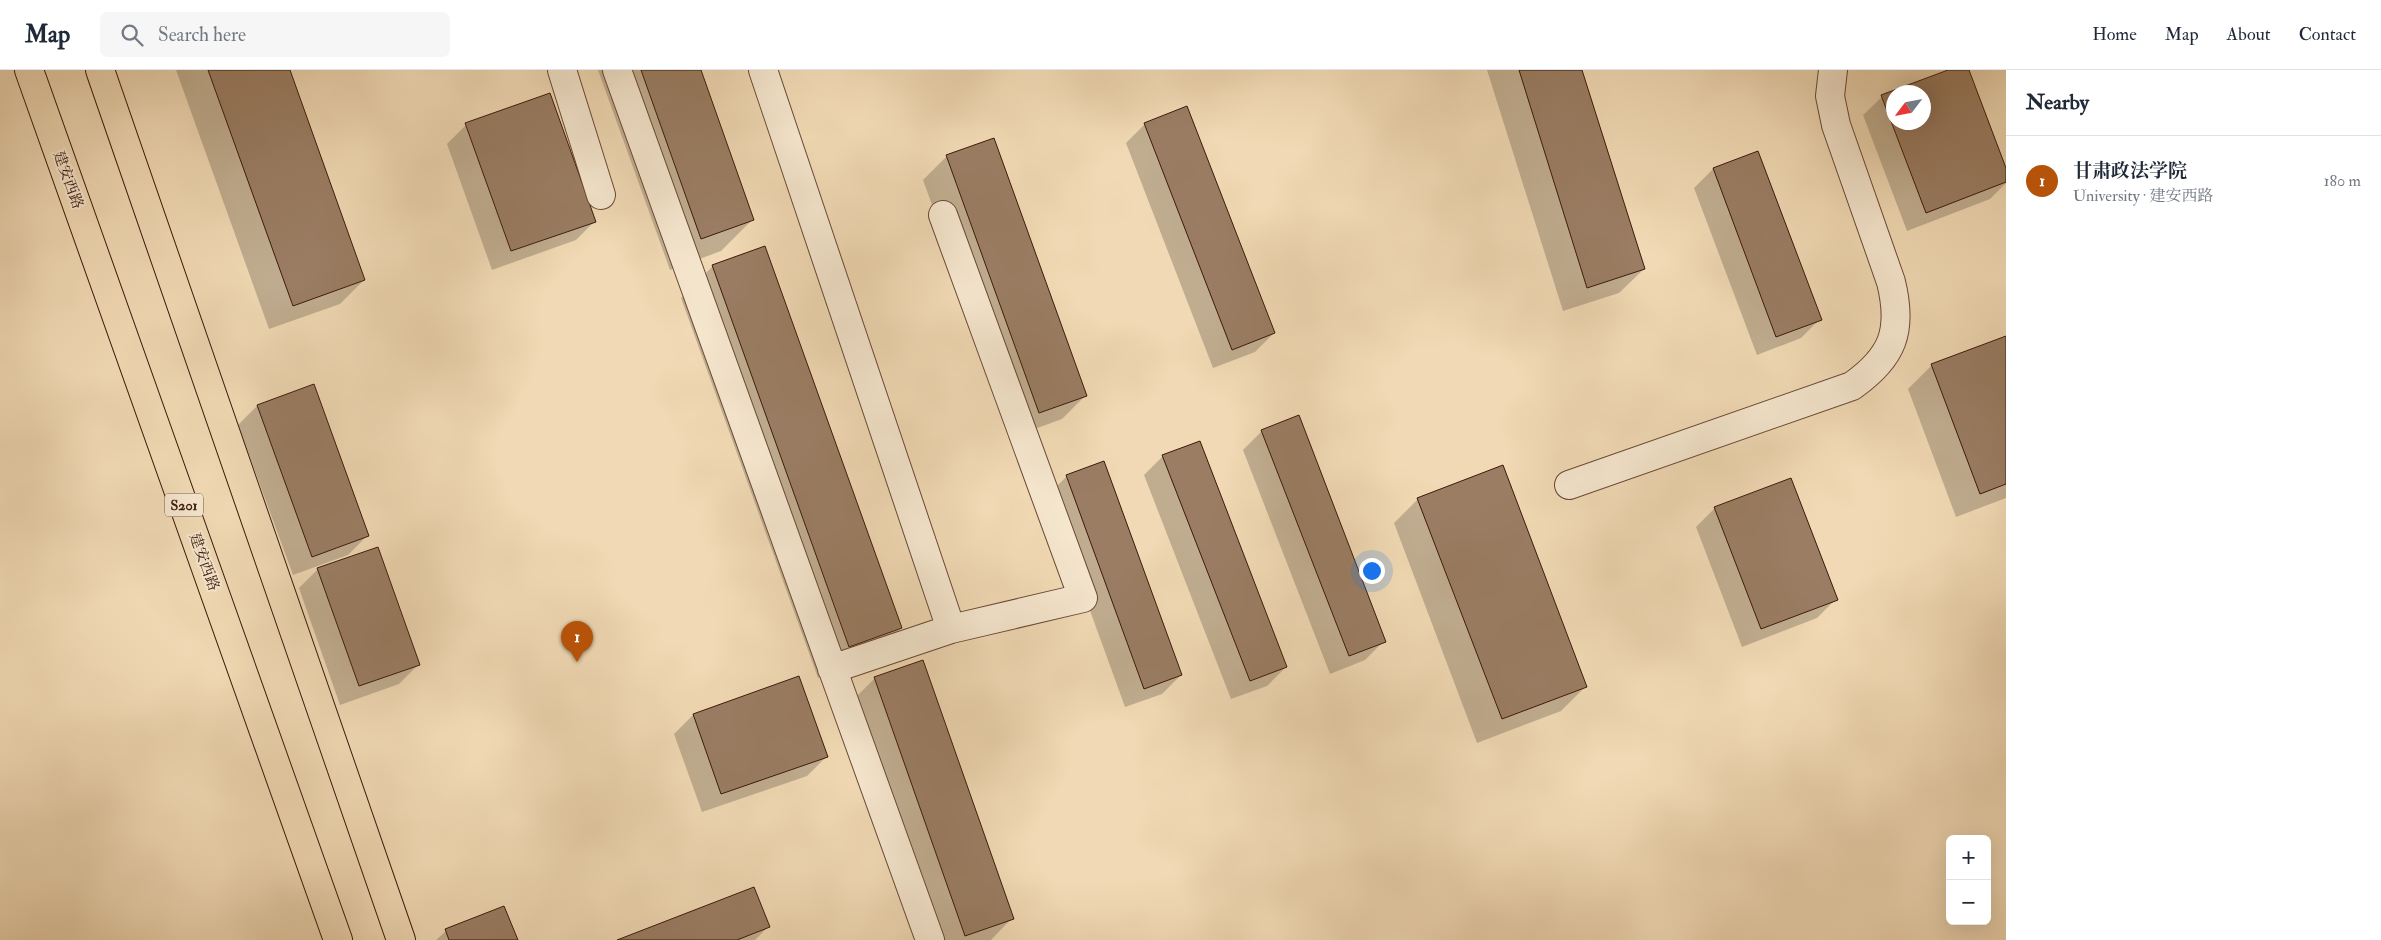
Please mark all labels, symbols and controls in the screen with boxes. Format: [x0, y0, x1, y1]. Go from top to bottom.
search box [100, 12, 450, 57]
text: Map [25, 19, 70, 50]
icon: search [118, 21, 146, 49]
text: Search here [158, 23, 246, 47]
text: Home [2092, 23, 2137, 46]
text: Map [2165, 23, 2199, 46]
text: About [2227, 23, 2271, 46]
text: Contact [2299, 23, 2356, 46]
north arrow [1886, 85, 1931, 130]
text: Nearby [2026, 89, 2089, 116]
street label: 建安西路 [49, 149, 87, 211]
text: 甘肃政法学院 [2073, 159, 2187, 183]
text: 1 [2039, 171, 2045, 191]
text: 180 m [2324, 171, 2361, 191]
text: University · 建安西路 [2073, 186, 2214, 206]
road number: S201 [165, 494, 203, 516]
street label: 建安西路 [185, 531, 223, 593]
your location [1359, 558, 1385, 584]
pin: 1 [561, 621, 593, 662]
map controls [1946, 835, 1991, 925]
button: + [1946, 835, 1991, 880]
button: − [1946, 880, 1991, 925]

